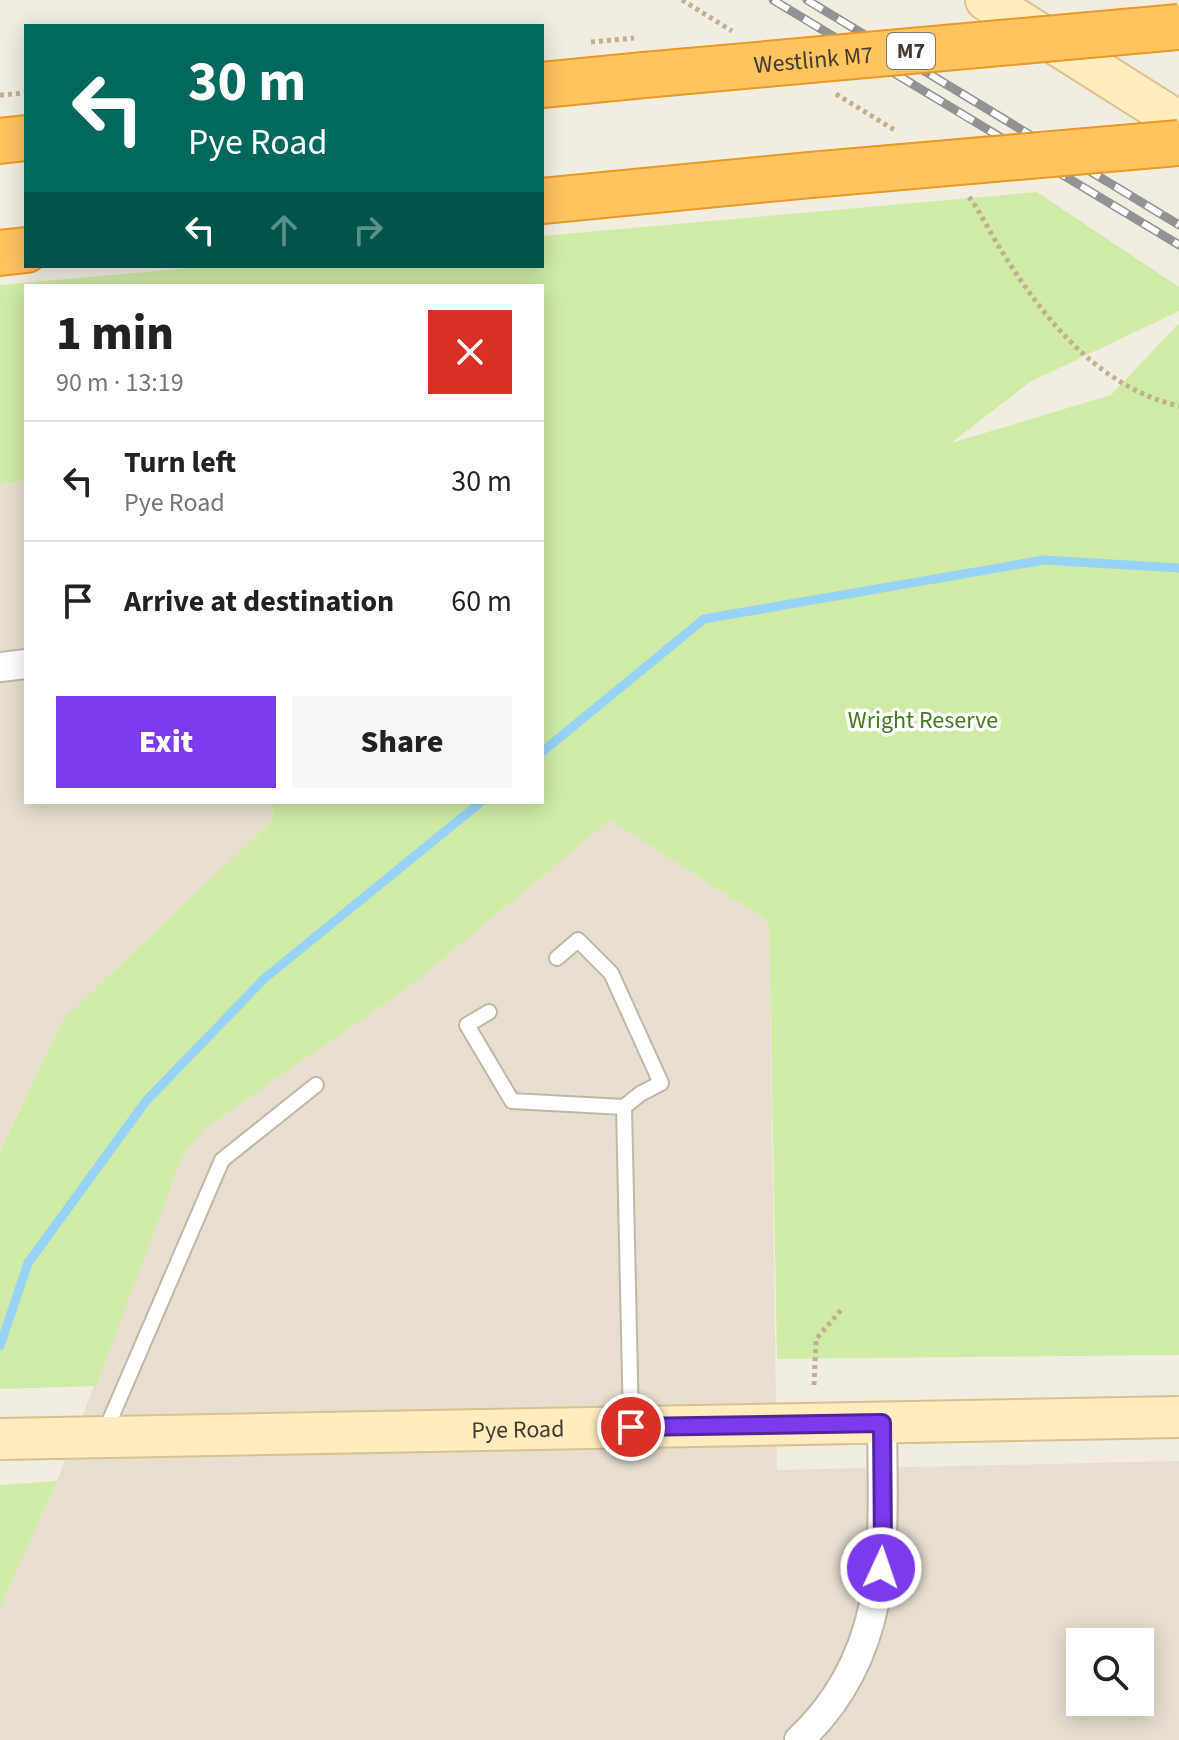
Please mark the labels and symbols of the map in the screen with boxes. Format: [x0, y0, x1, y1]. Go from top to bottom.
road number: M7 [887, 33, 935, 69]
street label: Westlink M7 [752, 37, 875, 83]
park label: Wright Reserve [848, 703, 998, 738]
pin [597, 1393, 665, 1461]
street label: Pye Road [471, 1411, 565, 1448]
position arrow [839, 1526, 923, 1610]

